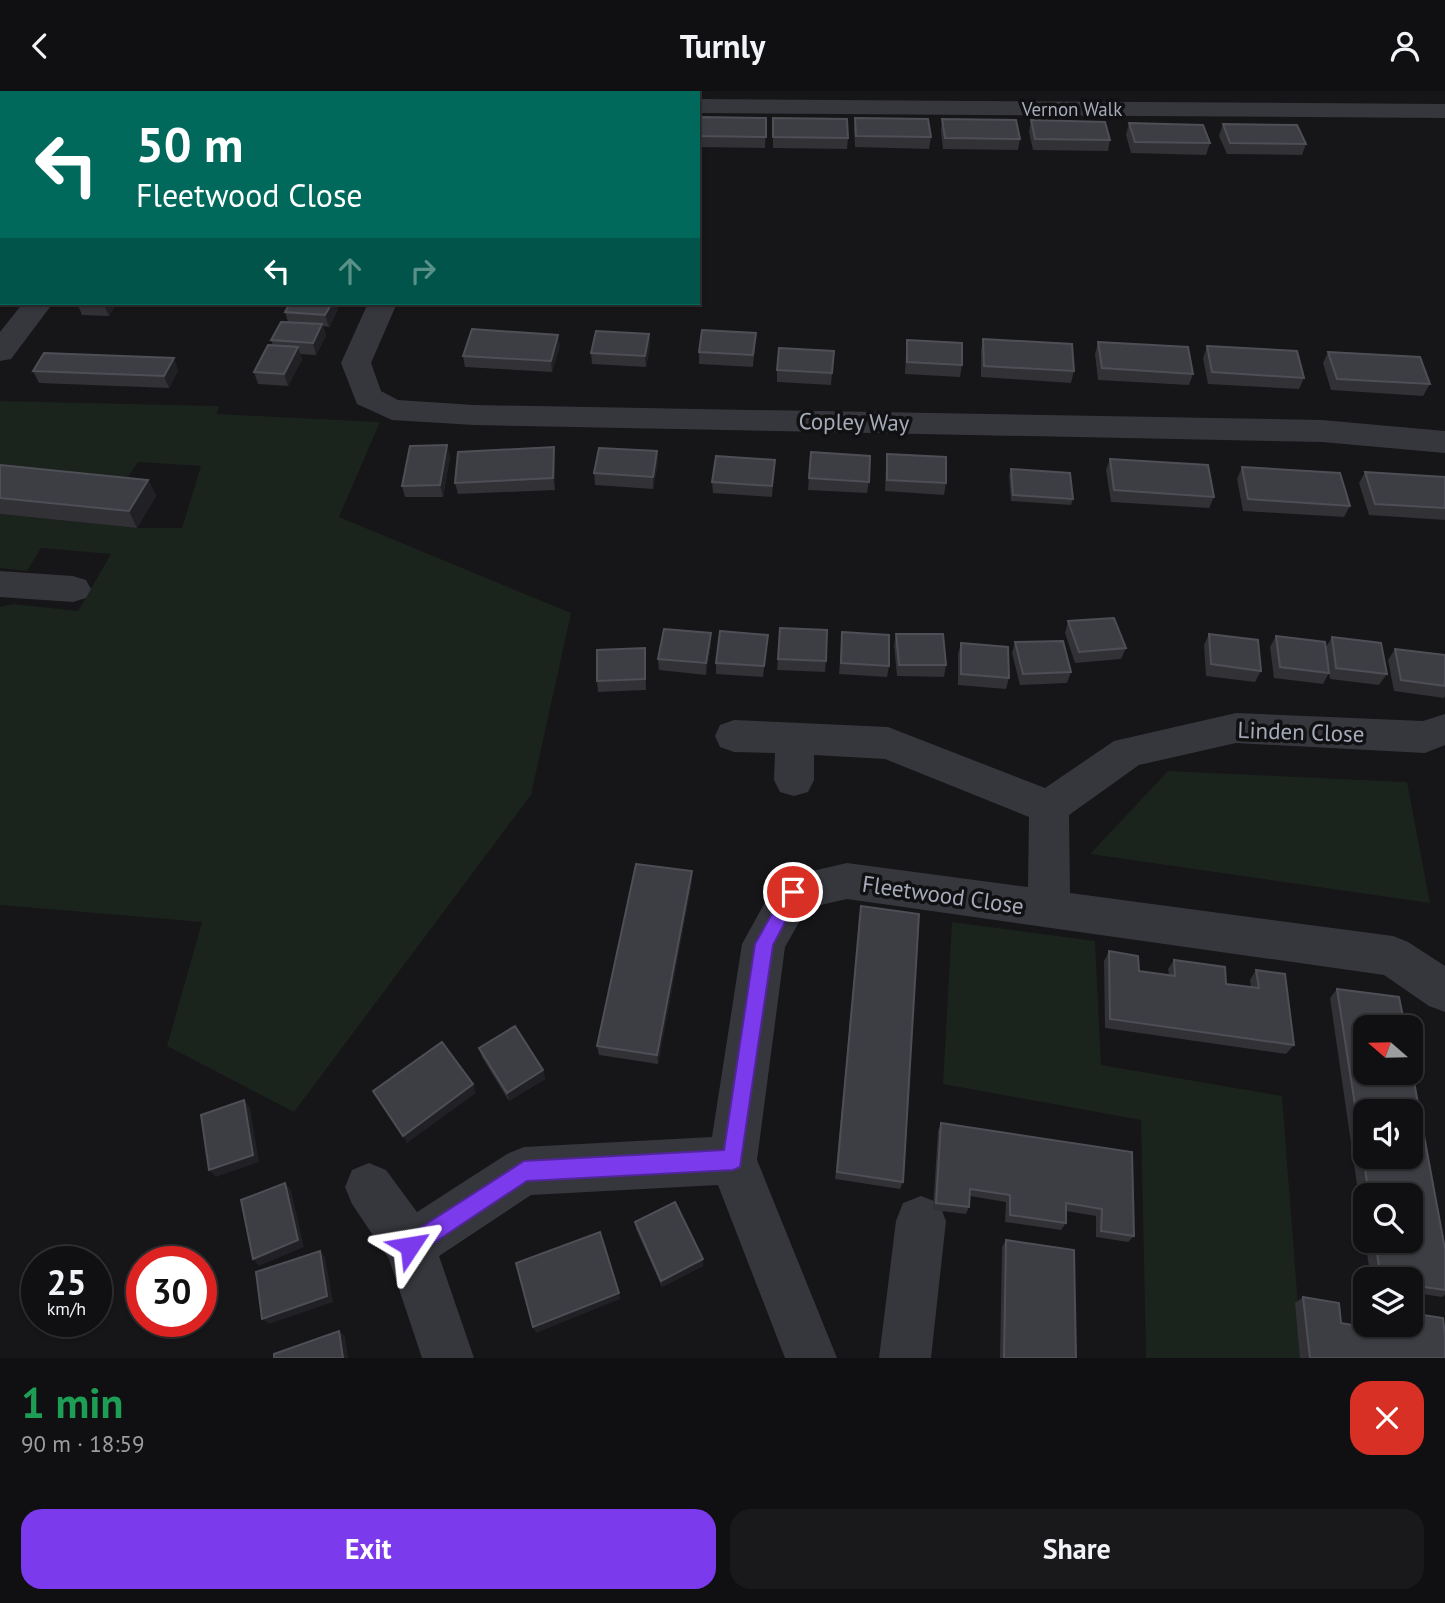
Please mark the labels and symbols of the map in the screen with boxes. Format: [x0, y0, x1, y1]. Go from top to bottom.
street label: Vernon Walk [1021, 97, 1122, 121]
street label: Copley Way [798, 406, 910, 437]
street label: Linden Close [1237, 715, 1365, 748]
pin [763, 862, 823, 922]
street label: Fleetwood Close [860, 869, 1026, 920]
north arrow [1353, 1015, 1423, 1085]
position arrow [373, 1209, 447, 1283]
speed limit sign: 30 [126, 1246, 217, 1337]

